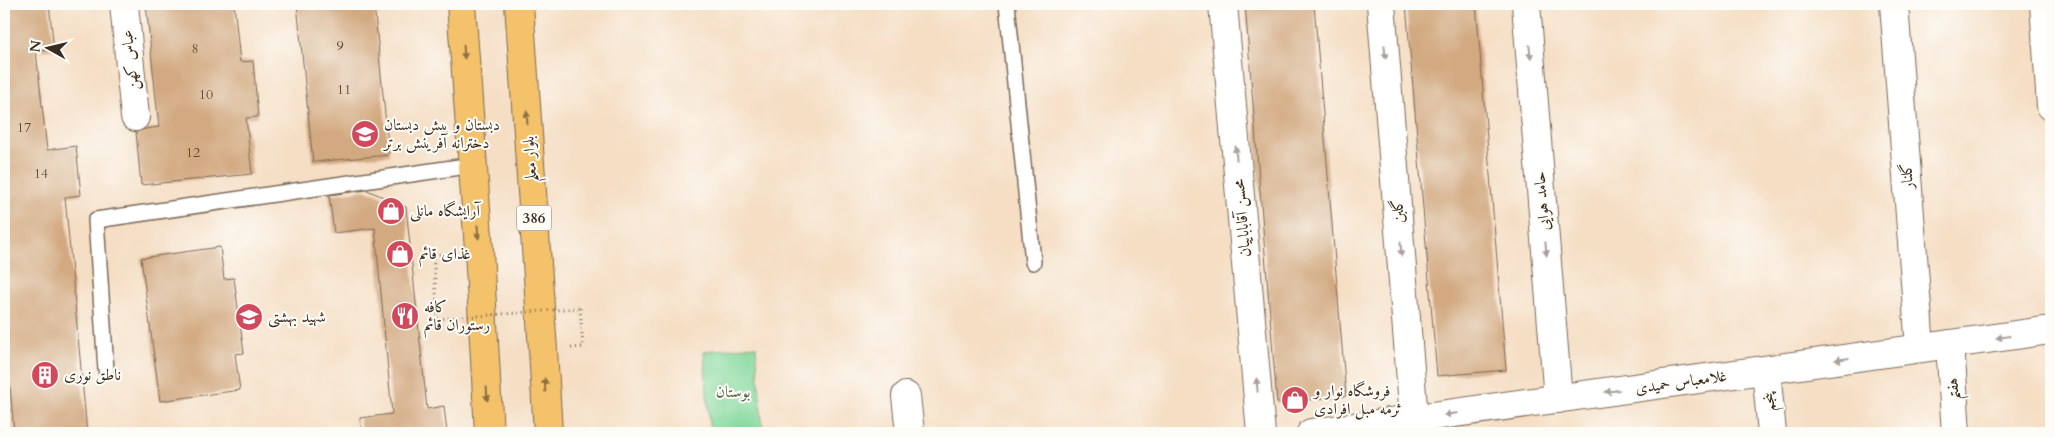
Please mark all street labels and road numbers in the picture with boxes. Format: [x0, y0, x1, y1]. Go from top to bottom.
street label: عباس کهن [116, 29, 144, 91]
street label: بلوار معلم [517, 135, 548, 183]
street label: گلنار [1895, 162, 1919, 192]
street label: حامد هوایی [1528, 170, 1556, 232]
street label: محسن آقاباباییان [1228, 178, 1256, 258]
street label: گلبن [1386, 198, 1410, 224]
road number: 386 [516, 206, 552, 230]
street label: غلامعباس حمیدی [1634, 365, 1728, 399]
street label: هفتم [1941, 377, 1970, 401]
street label: پنجم [1757, 390, 1785, 413]

